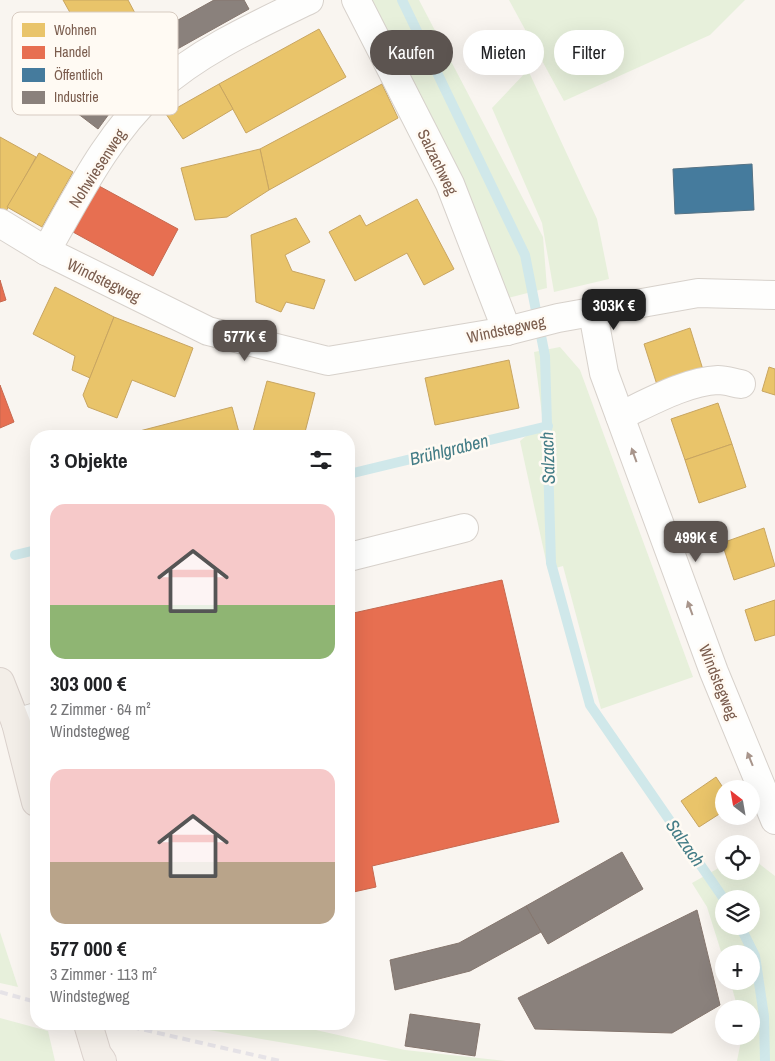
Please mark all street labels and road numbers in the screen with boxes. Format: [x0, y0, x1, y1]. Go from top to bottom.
street label: Nohwiesenweg [63, 124, 131, 212]
street label: Salzachweg [413, 125, 464, 199]
street label: Windstegweg [63, 253, 145, 308]
street label: Windstegweg [465, 310, 548, 348]
street label: Windstegweg [694, 641, 744, 724]

